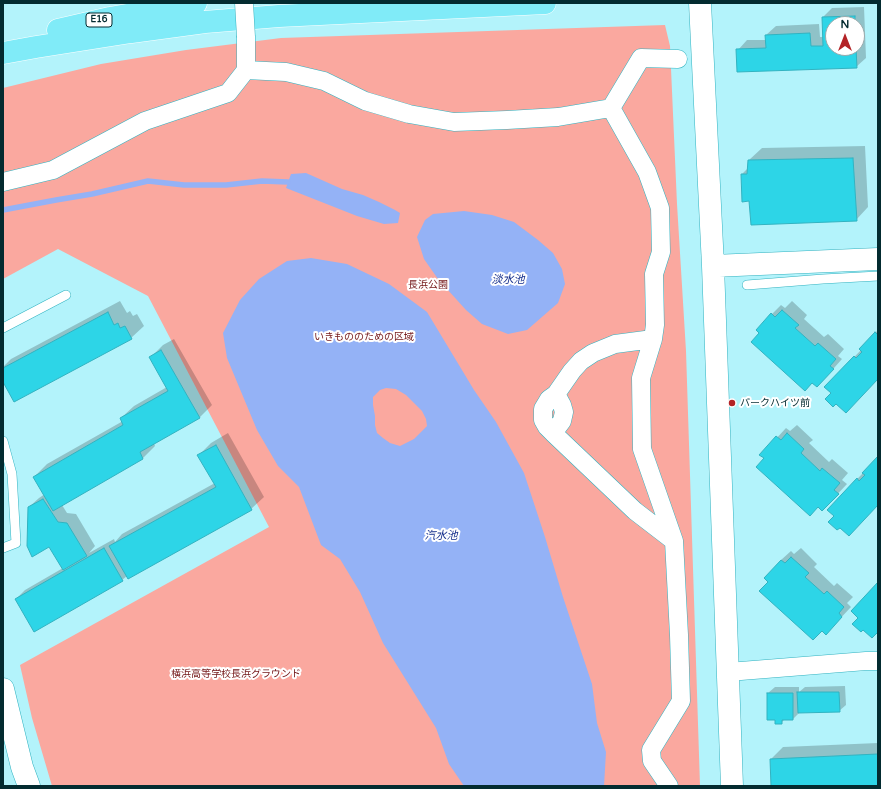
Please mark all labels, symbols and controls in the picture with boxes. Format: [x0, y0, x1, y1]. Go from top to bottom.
road number: E16 [86, 13, 112, 27]
north arrow [825, 16, 865, 56]
text: N [841, 18, 849, 31]
water label: 淡水池 [492, 273, 524, 287]
park label: 長浜公園 [408, 279, 448, 291]
park label: いきもののための区域 [314, 331, 414, 343]
place label: パークハイツ前 [740, 397, 810, 409]
marker: パークハイツ前 [727, 398, 737, 408]
water label: 汽水池 [425, 529, 457, 543]
park label: 横浜高等学校長浜グラウンド [171, 668, 301, 680]

